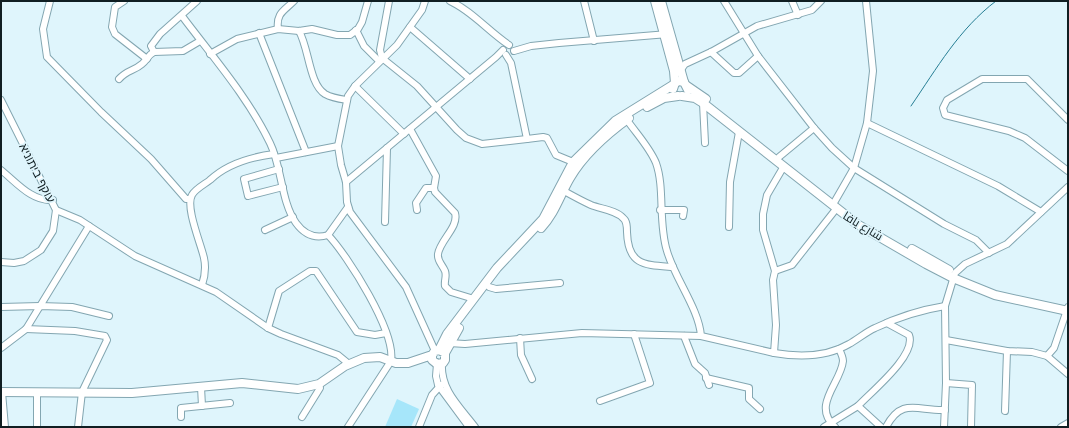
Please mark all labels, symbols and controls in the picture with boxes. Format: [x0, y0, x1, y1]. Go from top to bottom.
street label: עוקף ביתוניא [16, 141, 58, 205]
street label: شارع يافا [840, 209, 886, 244]

